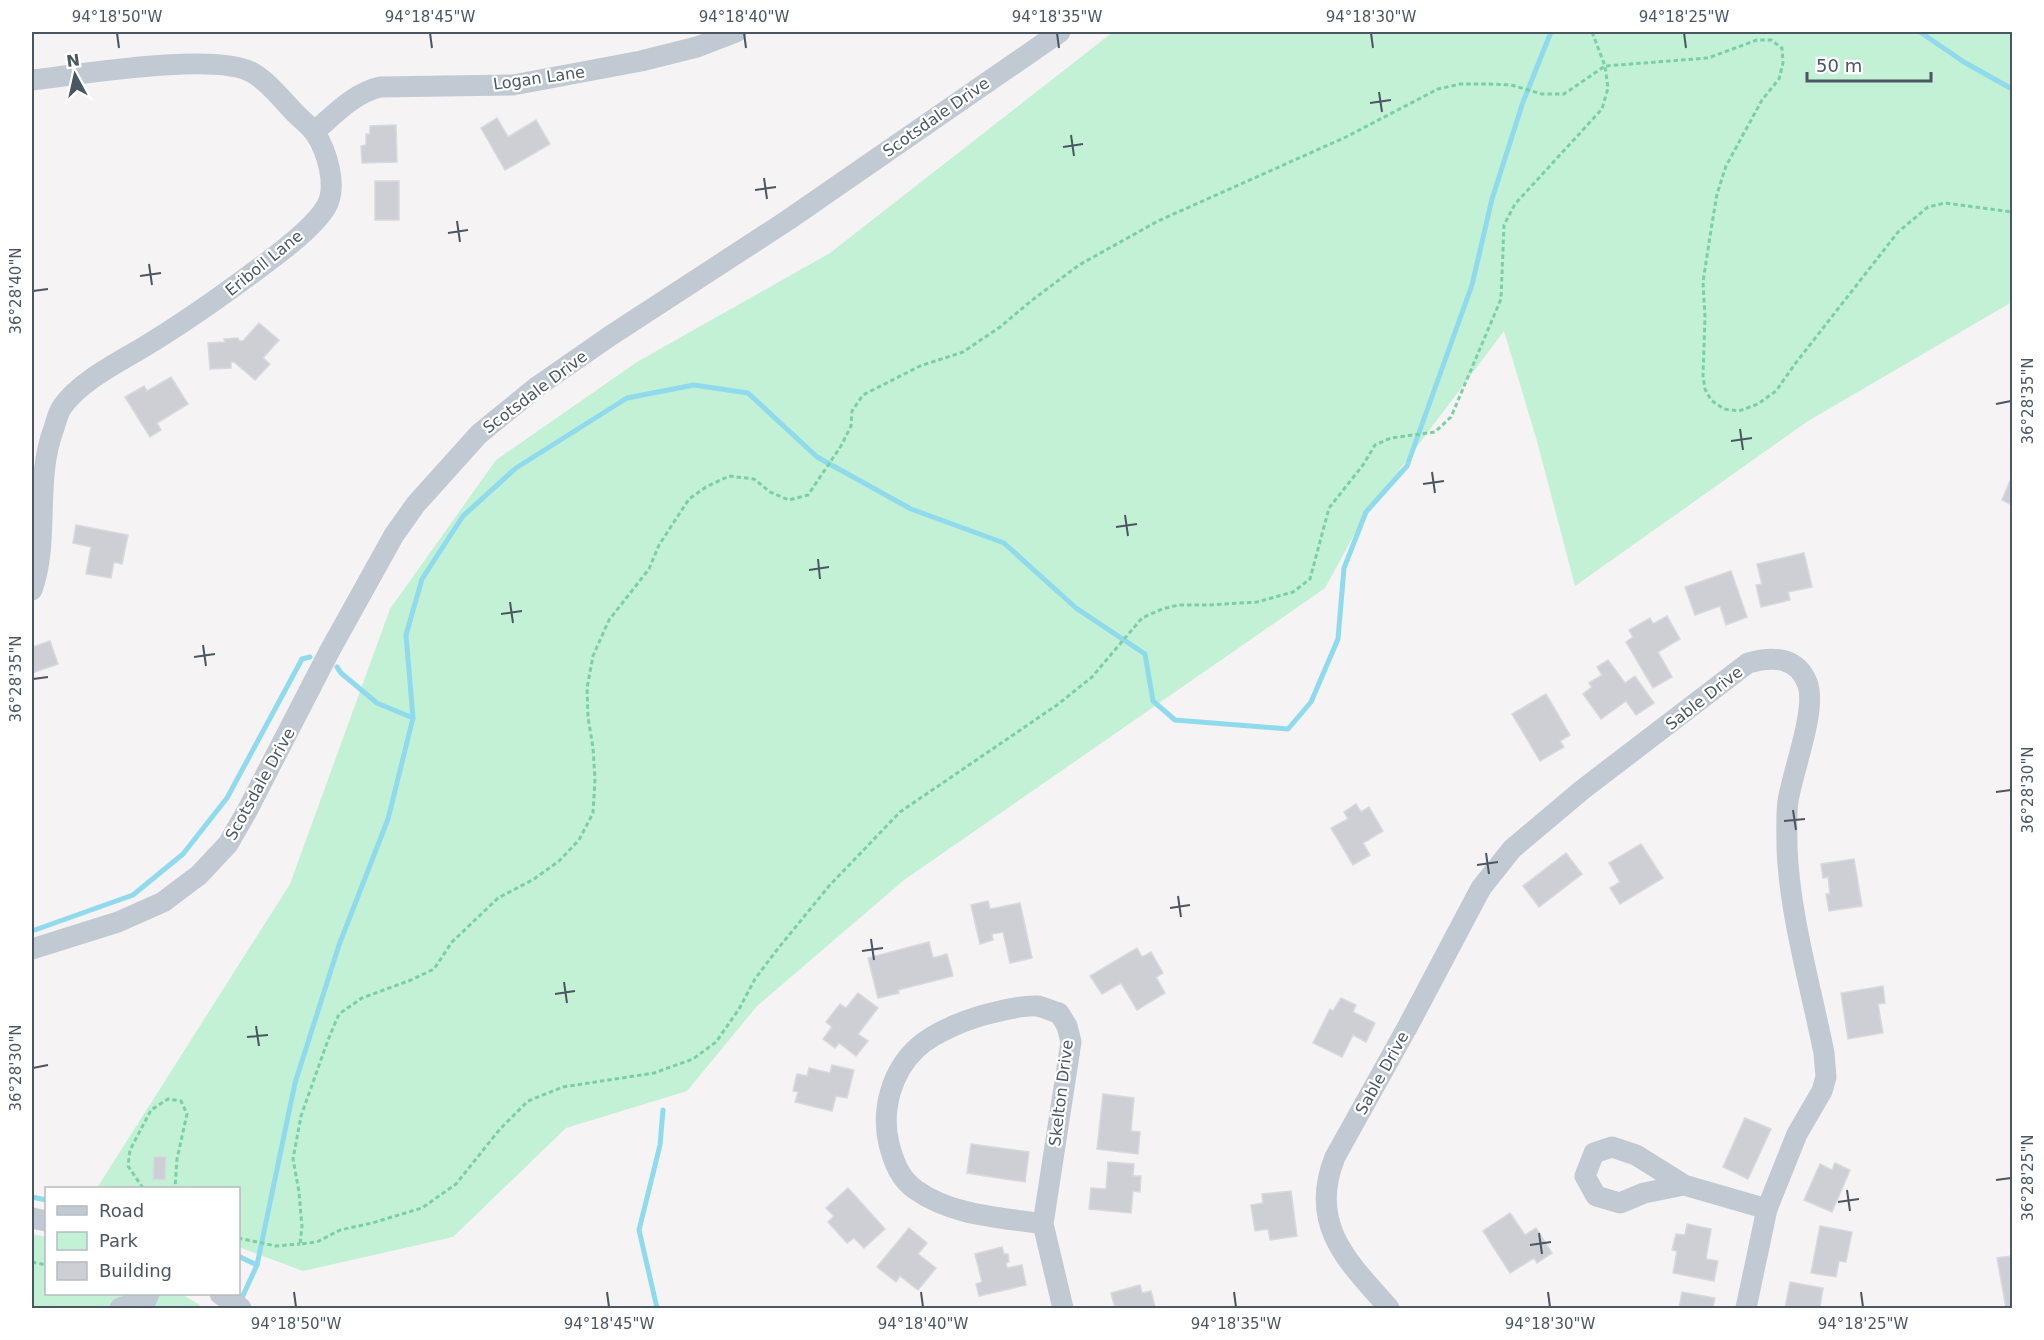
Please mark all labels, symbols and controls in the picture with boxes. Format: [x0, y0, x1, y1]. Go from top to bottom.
text: 94°18'50"W [72, 8, 162, 26]
text: 94°18'45"W [385, 8, 475, 26]
text: 94°18'40"W [699, 8, 789, 26]
text: 94°18'35"W [1012, 8, 1102, 26]
text: 94°18'30"W [1326, 8, 1416, 26]
text: 94°18'25"W [1639, 8, 1729, 26]
north arrow [45, 45, 105, 105]
scale bar [1807, 45, 1932, 83]
text: N [65, 50, 81, 71]
text: 50 m [1816, 55, 1862, 76]
street label: Logan Lane [492, 62, 586, 94]
street label: Scotsdale Drive [879, 73, 993, 161]
street label: Eriboll Lane [222, 226, 306, 300]
text: 36°28'40"N [7, 247, 25, 335]
street label: Scotsdale Drive [479, 347, 591, 437]
text: 36°28'35"N [2019, 357, 2037, 445]
text: 36°28'35"N [7, 635, 25, 723]
street label: Sable Drive [1662, 662, 1746, 734]
street label: Scotsdale Drive [221, 725, 299, 843]
text: 36°28'30"N [2019, 746, 2037, 834]
text: 36°28'30"N [7, 1024, 25, 1112]
street label: Sable Drive [1351, 1028, 1413, 1118]
street label: Skelton Drive [1045, 1039, 1077, 1147]
text: 36°28'25"N [2019, 1134, 2037, 1222]
legend [45, 1187, 240, 1295]
text: Road [99, 1200, 144, 1221]
text: Park [99, 1230, 138, 1251]
text: Building [99, 1260, 172, 1281]
text: 94°18'50"W [251, 1315, 341, 1333]
text: 94°18'45"W [564, 1315, 654, 1333]
text: 94°18'40"W [878, 1315, 968, 1333]
text: 94°18'35"W [1191, 1315, 1281, 1333]
text: 94°18'30"W [1505, 1315, 1595, 1333]
text: 94°18'25"W [1818, 1315, 1908, 1333]

